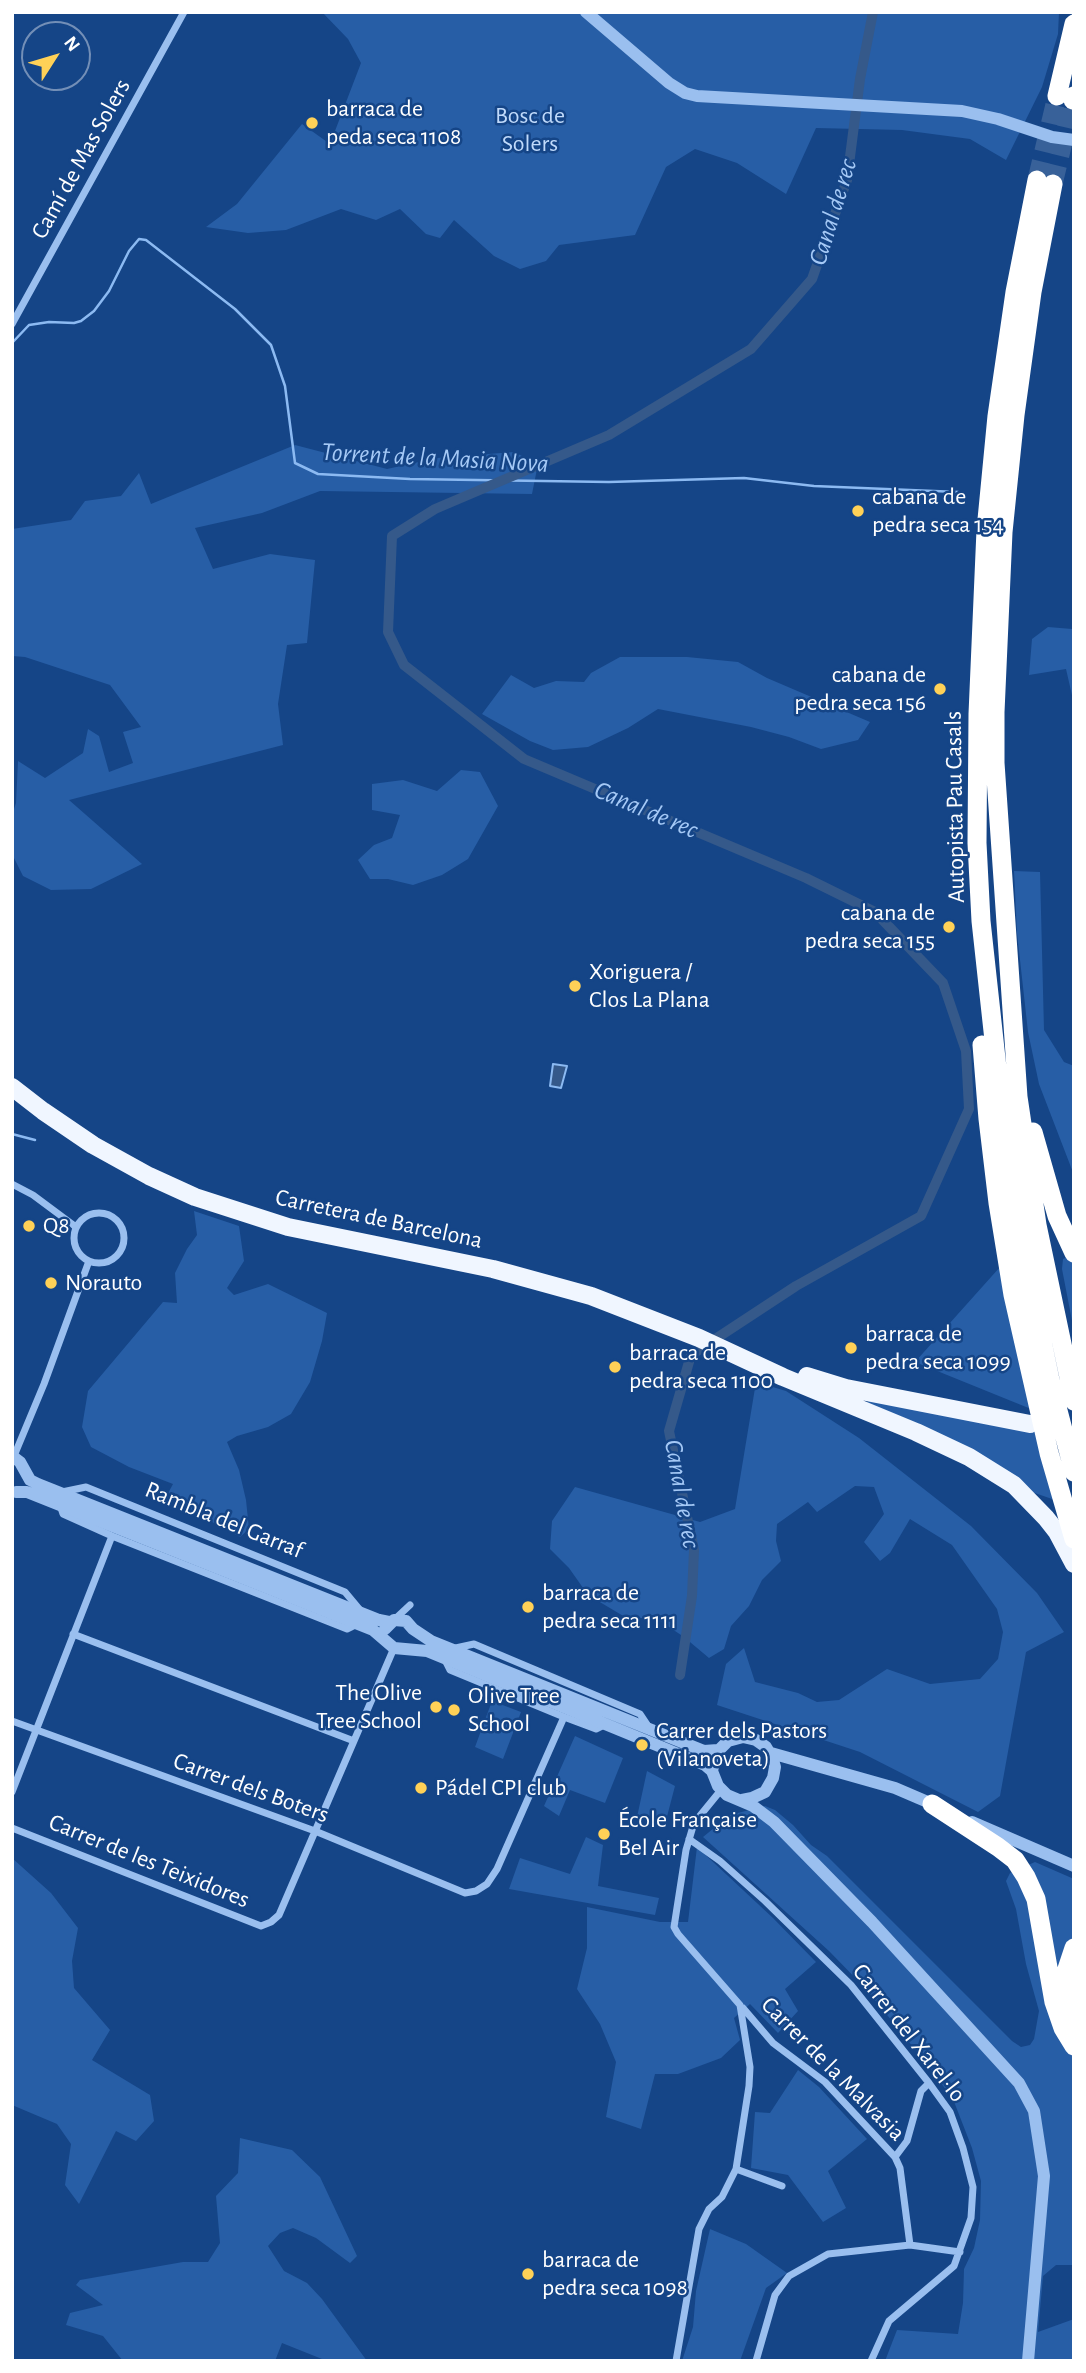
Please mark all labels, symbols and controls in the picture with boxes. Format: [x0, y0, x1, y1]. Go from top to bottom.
north arrow [21, 21, 91, 91]
text: N [60, 33, 83, 55]
street label: Camí de Mas Solers [25, 74, 137, 244]
place label: barraca de peda seca 1108 [326, 95, 461, 151]
park label: Bosc de Solers [495, 102, 565, 158]
marker: barraca de peda seca 1108 [304, 115, 320, 131]
water label: Canal de rec [802, 155, 864, 269]
water label: Torrent de la Masia Nova [321, 436, 549, 480]
place label: cabana de pedra seca 154 [872, 483, 1004, 539]
marker: cabana de pedra seca 154 [850, 503, 866, 519]
place label: cabana de pedra seca 156 [794, 661, 926, 717]
marker: cabana de pedra seca 156 [932, 681, 948, 697]
street label: Autopista Pau Casals [939, 711, 971, 903]
water label: Canal de rec [589, 774, 703, 846]
place label: cabana de pedra seca 155 [804, 899, 935, 955]
marker: cabana de pedra seca 155 [941, 919, 957, 935]
place label: Xoriguera / Clos La Plana [589, 958, 710, 1014]
marker: Xoriguera / Clos La Plana [567, 978, 583, 994]
street label: Carretera de Barcelona [273, 1183, 485, 1255]
place label: Q8 [43, 1212, 70, 1240]
marker: Q8 [21, 1218, 37, 1234]
place label: Norauto [65, 1269, 142, 1297]
marker: Norauto [43, 1275, 59, 1291]
place label: barraca de pedra seca 1099 [865, 1320, 1011, 1376]
place label: barraca de pedra seca 1100 [629, 1339, 773, 1395]
marker: barraca de pedra seca 1099 [843, 1340, 859, 1356]
marker: barraca de pedra seca 1100 [607, 1359, 623, 1375]
water label: Canal de rec [657, 1437, 707, 1551]
street label: Rambla del Garraf [141, 1475, 307, 1565]
place label: barraca de pedra seca 1111 [542, 1579, 677, 1635]
marker: barraca de pedra seca 1111 [520, 1599, 536, 1615]
place label: The Olive Tree School [316, 1679, 422, 1735]
place label: Olive Tree School [468, 1682, 560, 1738]
marker: The Olive Tree School [428, 1699, 444, 1715]
marker: Olive Tree School [446, 1702, 462, 1718]
place label: Carrer dels Pastors (Vilanoveta) [656, 1717, 827, 1773]
marker: Carrer dels Pastors (Vilanoveta) [634, 1737, 650, 1753]
street label: Carrer dels Boters [169, 1747, 333, 1829]
place label: Pádel CPI club [435, 1774, 566, 1802]
marker: Pádel CPI club [413, 1780, 429, 1796]
place label: École Française Bel Air [618, 1806, 757, 1862]
street label: Carrer de les Teixidores [44, 1808, 254, 1914]
marker: École Française Bel Air [596, 1826, 612, 1842]
street label: Carrer del Xarel·lo [846, 1958, 972, 2108]
street label: Carrer de la Malvasia [755, 1991, 911, 2147]
place label: barraca de pedra seca 1098 [542, 2246, 688, 2302]
marker: barraca de pedra seca 1098 [520, 2266, 536, 2282]

